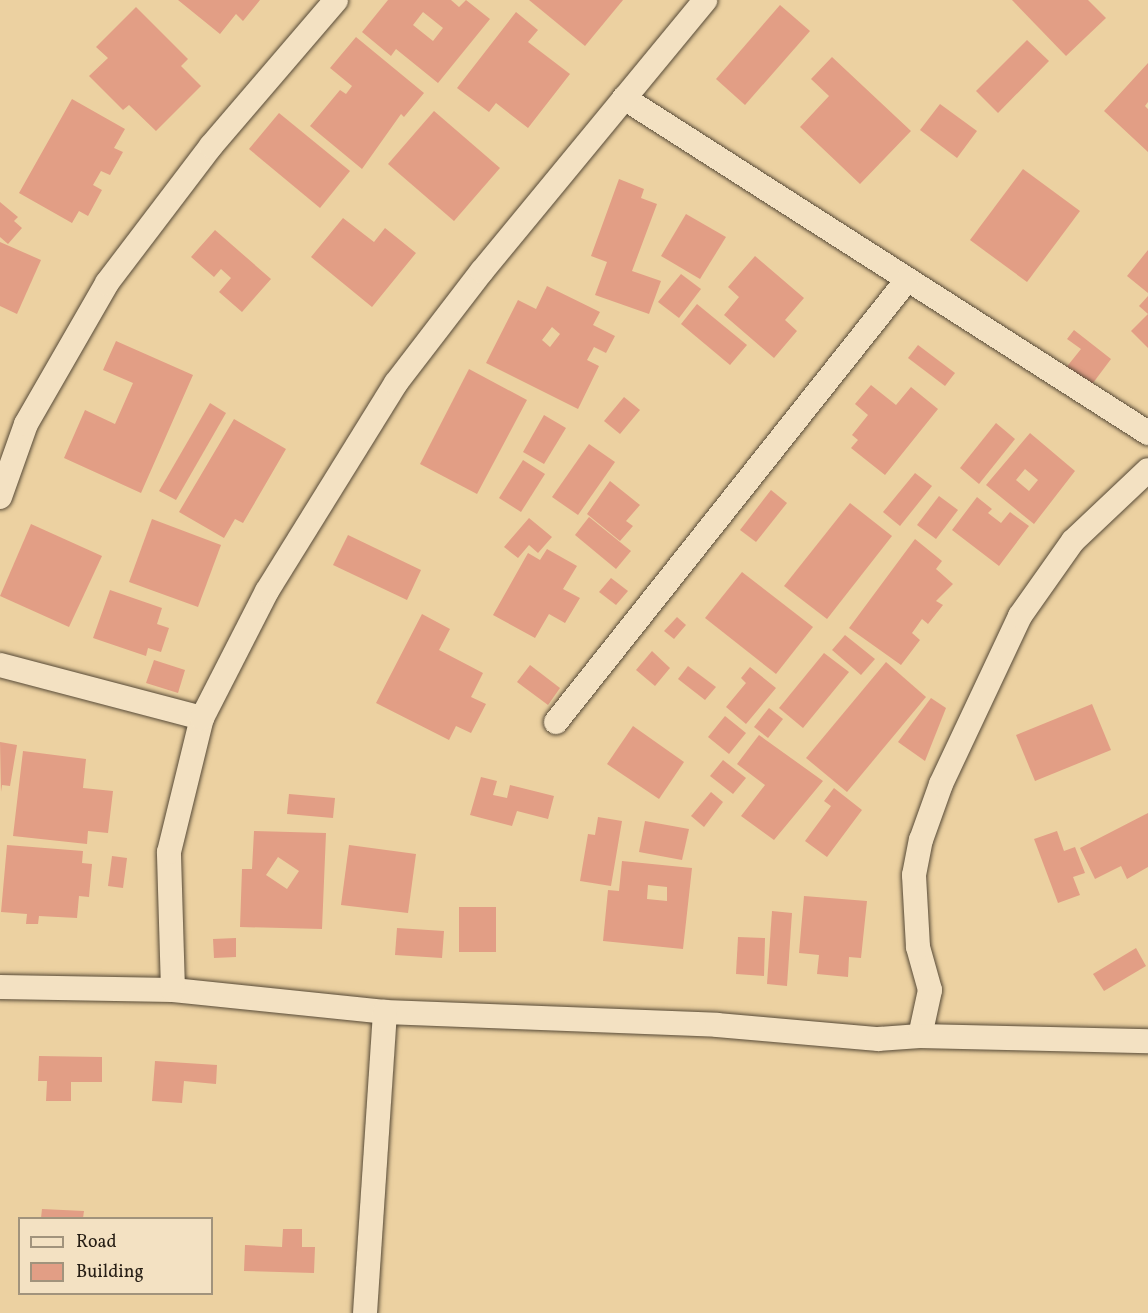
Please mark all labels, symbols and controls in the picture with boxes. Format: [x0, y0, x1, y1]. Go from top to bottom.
legend [18, 1217, 213, 1295]
text: Road [76, 1230, 117, 1255]
text: Building [76, 1260, 144, 1285]

